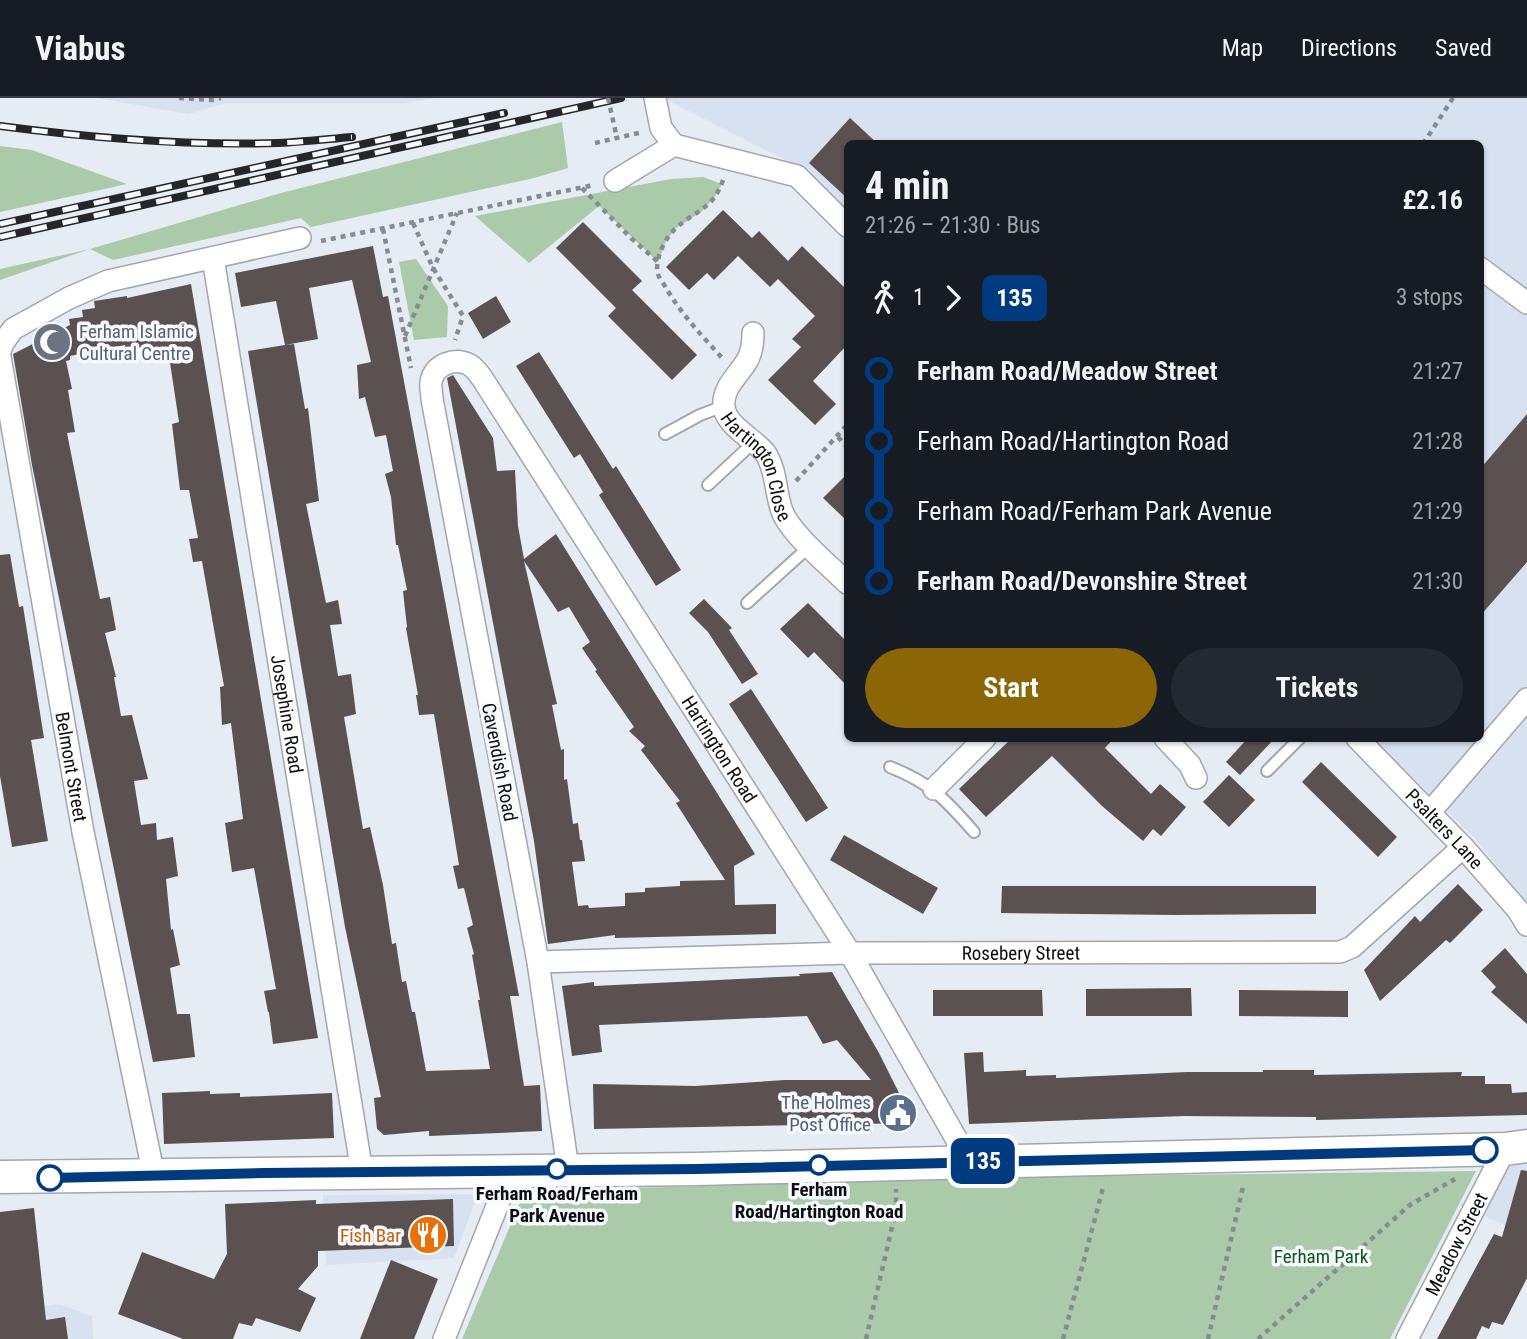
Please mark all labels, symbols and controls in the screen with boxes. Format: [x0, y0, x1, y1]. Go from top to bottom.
text: Viabus [35, 29, 125, 68]
text: Map [1222, 34, 1263, 62]
text: Directions [1301, 34, 1397, 62]
text: Saved [1435, 34, 1492, 62]
text: 4 min [865, 164, 949, 208]
text: £2.16 [1402, 185, 1463, 215]
text: 21:26 – 21:30 · Bus [865, 212, 1041, 239]
icon: walk [865, 279, 903, 317]
icon: forward [934, 279, 972, 317]
text: 1 [913, 284, 924, 311]
text: 135 [996, 284, 1033, 312]
text: 3 stops [1396, 284, 1463, 311]
place label: Ferham Islamic Cultural Centre [79, 320, 194, 365]
mosque icon: Ferham Islamic Cultural Centre [31, 321, 73, 363]
text: Ferham Road/Meadow Street [917, 356, 1218, 386]
text: 21:27 [1412, 358, 1463, 385]
street label: Hartington Close [716, 408, 796, 525]
text: Ferham Road/Hartington Road [917, 426, 1229, 456]
text: 21:28 [1412, 428, 1463, 455]
text: Ferham Road/Ferham Park Avenue [917, 496, 1272, 526]
text: 21:29 [1412, 498, 1463, 525]
text: Ferham Road/Devonshire Street [917, 566, 1247, 596]
text: 21:30 [1412, 568, 1463, 595]
button: Start [865, 648, 1157, 728]
button: Tickets [1171, 648, 1463, 728]
street label: Josephine Road [266, 653, 308, 775]
street label: Hartington Road [676, 692, 762, 807]
street label: Cavendish Road [477, 701, 522, 823]
street label: Belmont Street [50, 710, 92, 824]
street label: Psalters Lane [1401, 784, 1488, 874]
street label: Rosebery Street [962, 942, 1080, 965]
place label: The Holmes Post Office [781, 1091, 871, 1136]
public building icon: The Holmes Post Office [877, 1092, 919, 1134]
unlabelled marker [1472, 1137, 1498, 1163]
line badge: 135 [943, 1138, 1023, 1184]
text: 135 [965, 1147, 1001, 1175]
marker: Ferham Road/Hartington Road [809, 1155, 829, 1175]
marker: Ferham Road/Ferham Park Avenue [547, 1159, 567, 1179]
unlabelled marker [37, 1165, 63, 1191]
place label: Ferham Road/Hartington Road [735, 1178, 903, 1223]
place label: Ferham Road/Ferham Park Avenue [476, 1182, 638, 1227]
street label: Meadow Street [1420, 1189, 1493, 1299]
restaurant icon: Fish Bar [407, 1214, 449, 1256]
place label: Fish Bar [340, 1224, 401, 1247]
park label: Ferham Park [1274, 1245, 1369, 1268]

